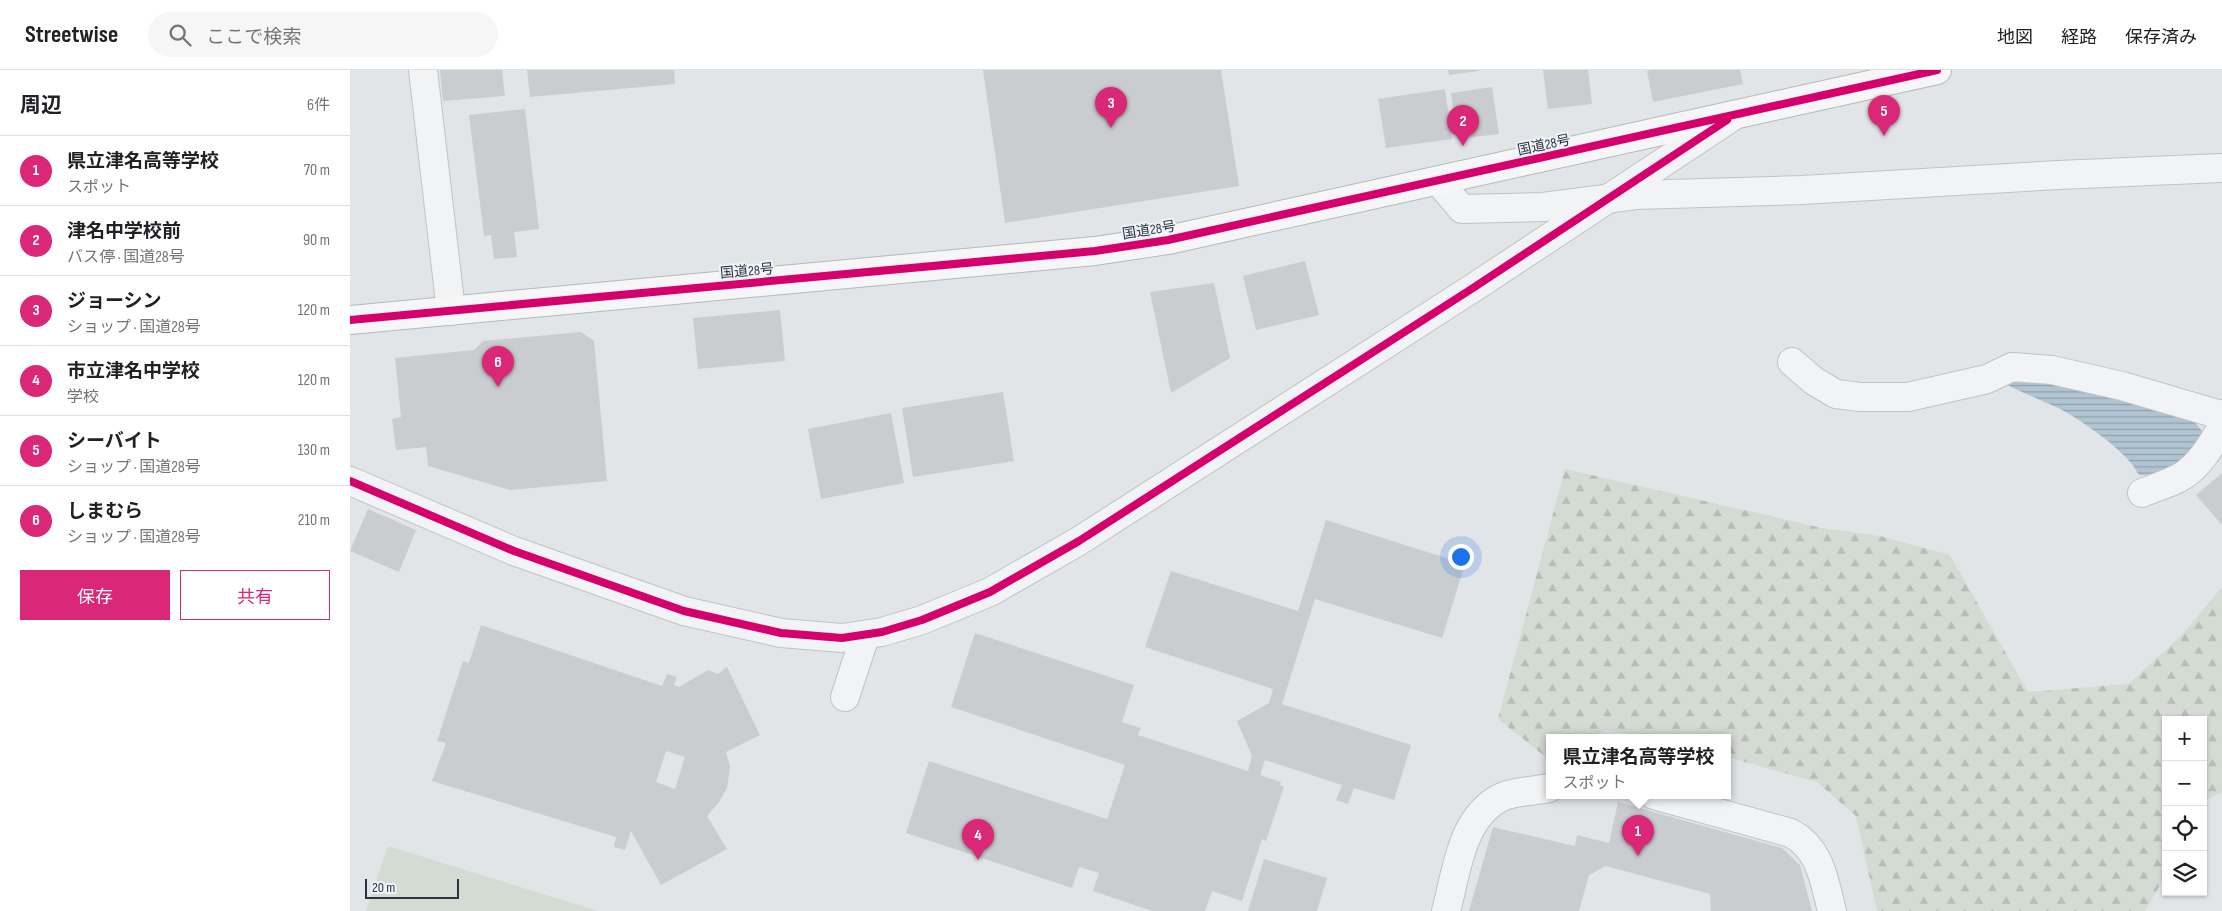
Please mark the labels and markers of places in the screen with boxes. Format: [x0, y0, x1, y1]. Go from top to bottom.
pin: 3 [1095, 87, 1127, 128]
pin: 5 [1868, 95, 1900, 136]
pin: 2 [1447, 105, 1479, 146]
pin: 6 [482, 346, 514, 387]
pin: 1 [1622, 815, 1654, 856]
pin: 4 [962, 819, 994, 860]

